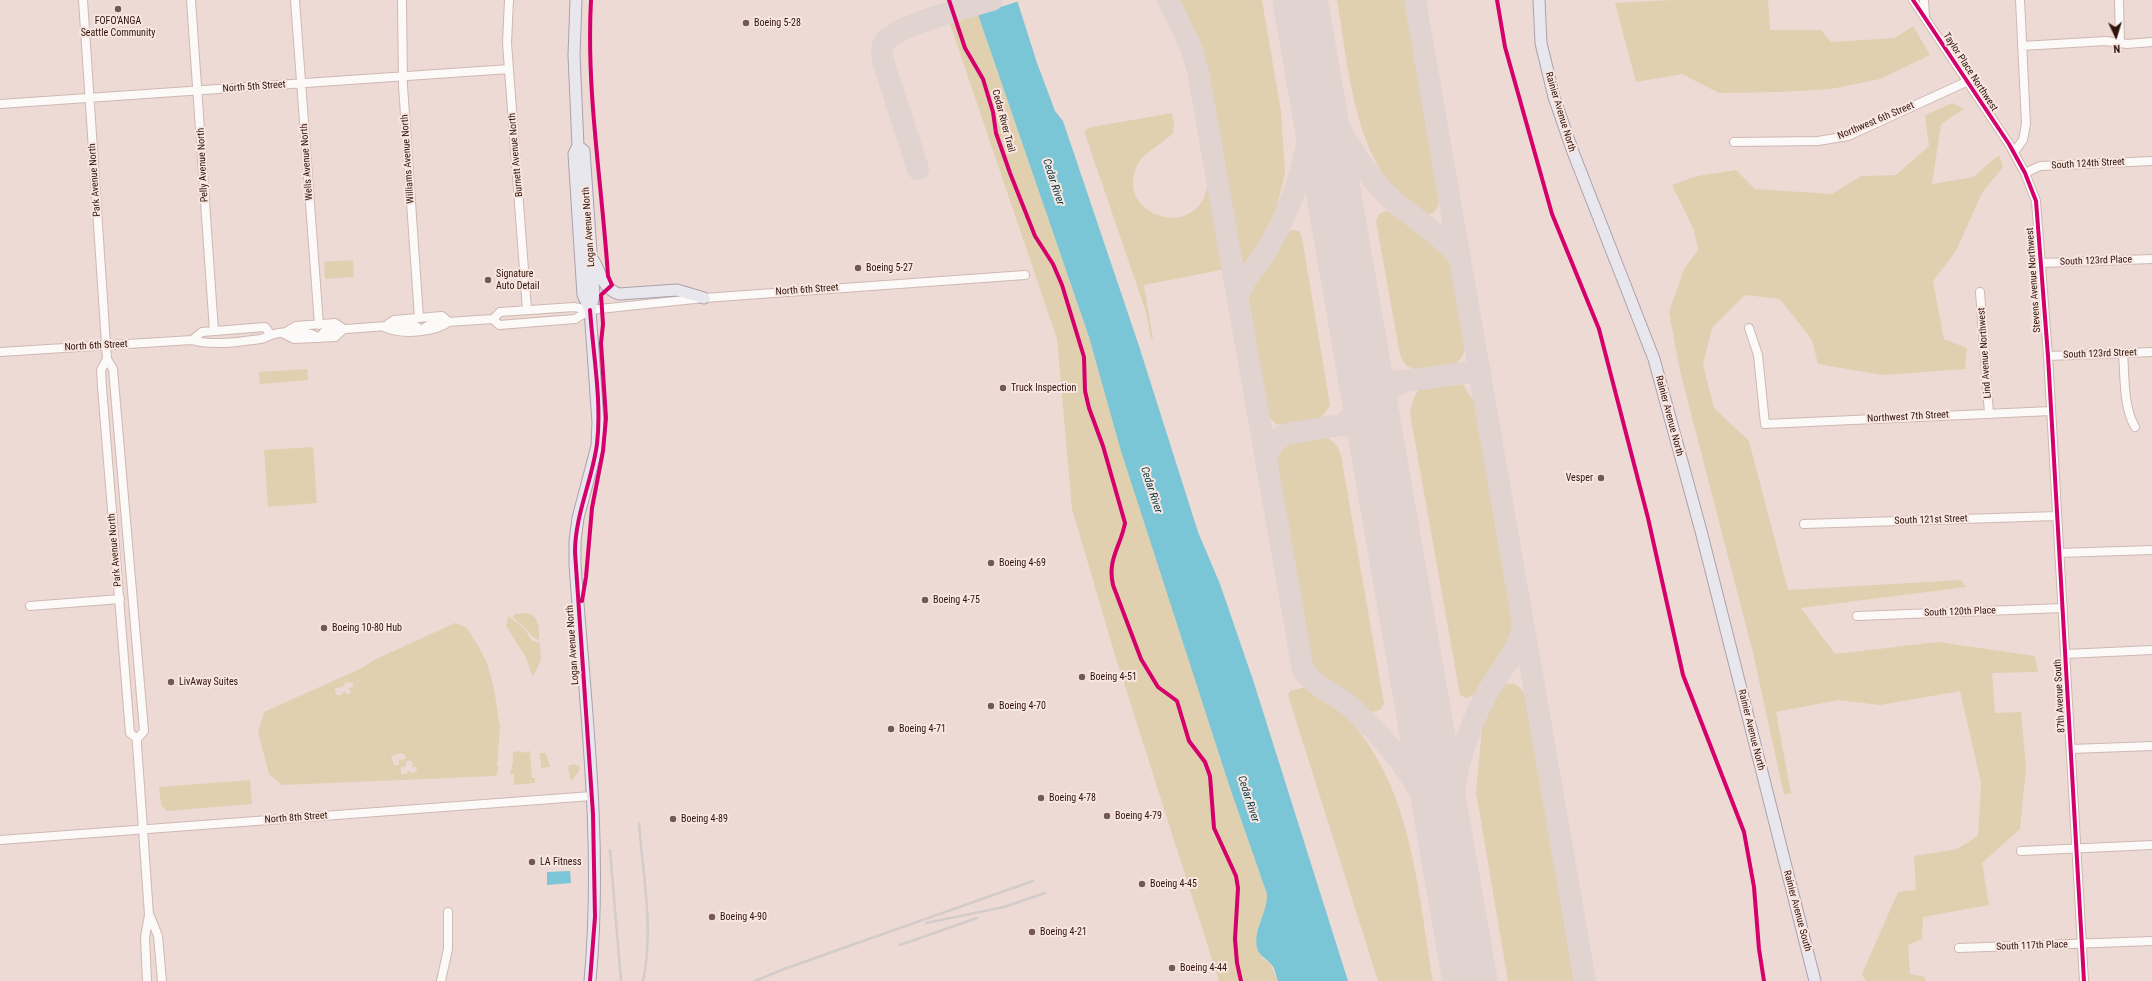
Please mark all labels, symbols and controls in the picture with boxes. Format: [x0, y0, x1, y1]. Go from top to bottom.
marker: FOFO'ANGA Seattle Community [113, 4, 123, 14]
place label: FOFO'ANGA Seattle Community [81, 15, 155, 38]
north arrow [2096, 16, 2136, 56]
place label: Boeing 5-28 [754, 17, 801, 29]
marker: Boeing 5-28 [741, 18, 751, 28]
street label: Taylor Place Northwest [1940, 30, 2000, 114]
text: N [2113, 42, 2121, 55]
street label: Rainier Avenue North [1542, 71, 1578, 153]
street label: North 5th Street [222, 79, 286, 95]
street label: Cedar River Trail [989, 88, 1017, 154]
street label: Northwest 6th Street [1836, 100, 1916, 142]
street label: Burnett Avenue North [506, 112, 526, 198]
street label: Williams Avenue North [399, 114, 417, 204]
street label: Wells Avenue North [298, 123, 316, 201]
street label: Pelly Avenue North [195, 127, 211, 203]
street label: Park Avenue North [86, 143, 104, 217]
street label: South 124th Street [2051, 156, 2125, 172]
water label: Cedar River [1039, 157, 1067, 207]
street label: Logan Avenue North [580, 187, 598, 267]
street label: Stevens Avenue Northwest [2024, 227, 2044, 333]
street label: South 123rd Place [2060, 254, 2132, 268]
place label: Boeing 5-27 [866, 262, 913, 274]
marker: Boeing 5-27 [853, 263, 863, 273]
place label: Signature Auto Detail [496, 268, 539, 292]
marker: Signature Auto Detail [483, 275, 493, 285]
street label: North 6th Street [775, 282, 839, 298]
street label: Lind Avenue Northwest [1976, 307, 1994, 399]
street label: North 6th Street [64, 338, 128, 354]
street label: South 123rd Street [2063, 347, 2137, 361]
street label: Rainier Avenue North [1652, 374, 1686, 458]
place label: Truck Inspection [1011, 382, 1076, 394]
marker: Truck Inspection [998, 383, 1008, 393]
street label: Northwest 7th Street [1867, 409, 1949, 425]
water label: Cedar River [1137, 465, 1165, 515]
place label: Vesper [1566, 472, 1593, 484]
marker: Vesper [1596, 473, 1606, 483]
street label: Park Avenue North [106, 513, 124, 587]
street label: South 121st Street [1894, 513, 1968, 527]
place label: Boeing 4-69 [999, 557, 1046, 569]
marker: Boeing 4-69 [986, 558, 996, 568]
place label: Boeing 4-75 [933, 594, 980, 606]
marker: Boeing 4-75 [920, 595, 930, 605]
street label: Logan Avenue North [564, 605, 582, 685]
street label: South 120th Place [1924, 605, 1996, 619]
place label: Boeing 10-80 Hub [332, 622, 402, 634]
marker: Boeing 10-80 Hub [319, 623, 329, 633]
street label: 87th Avenue South [2052, 659, 2068, 733]
place label: Boeing 4-51 [1090, 671, 1137, 683]
marker: Boeing 4-51 [1077, 672, 1087, 682]
place label: LivAway Suites [179, 676, 238, 688]
marker: LivAway Suites [166, 677, 176, 687]
street label: Rainier Avenue North [1735, 688, 1767, 772]
place label: Boeing 4-70 [999, 700, 1046, 712]
marker: Boeing 4-70 [986, 701, 996, 711]
place label: Boeing 4-71 [899, 723, 946, 735]
marker: Boeing 4-71 [886, 724, 896, 734]
water label: Cedar River [1234, 774, 1262, 824]
place label: Boeing 4-78 [1049, 792, 1096, 804]
marker: Boeing 4-78 [1036, 793, 1046, 803]
street label: North 8th Street [264, 810, 328, 826]
place label: Boeing 4-79 [1115, 810, 1162, 822]
marker: Boeing 4-79 [1102, 811, 1112, 821]
place label: Boeing 4-89 [681, 813, 728, 825]
marker: Boeing 4-89 [668, 814, 678, 824]
place label: LA Fitness [540, 856, 582, 868]
marker: LA Fitness [527, 857, 537, 867]
street label: Rainier Avenue South [1780, 869, 1814, 953]
place label: Boeing 4-45 [1150, 878, 1197, 890]
marker: Boeing 4-45 [1137, 879, 1147, 889]
place label: Boeing 4-90 [720, 911, 767, 923]
marker: Boeing 4-90 [707, 912, 717, 922]
place label: Boeing 4-21 [1040, 926, 1087, 938]
marker: Boeing 4-21 [1027, 927, 1037, 937]
street label: South 117th Place [1996, 939, 2068, 953]
place label: Boeing 4-44 [1180, 962, 1227, 974]
marker: Boeing 4-44 [1167, 963, 1177, 973]

